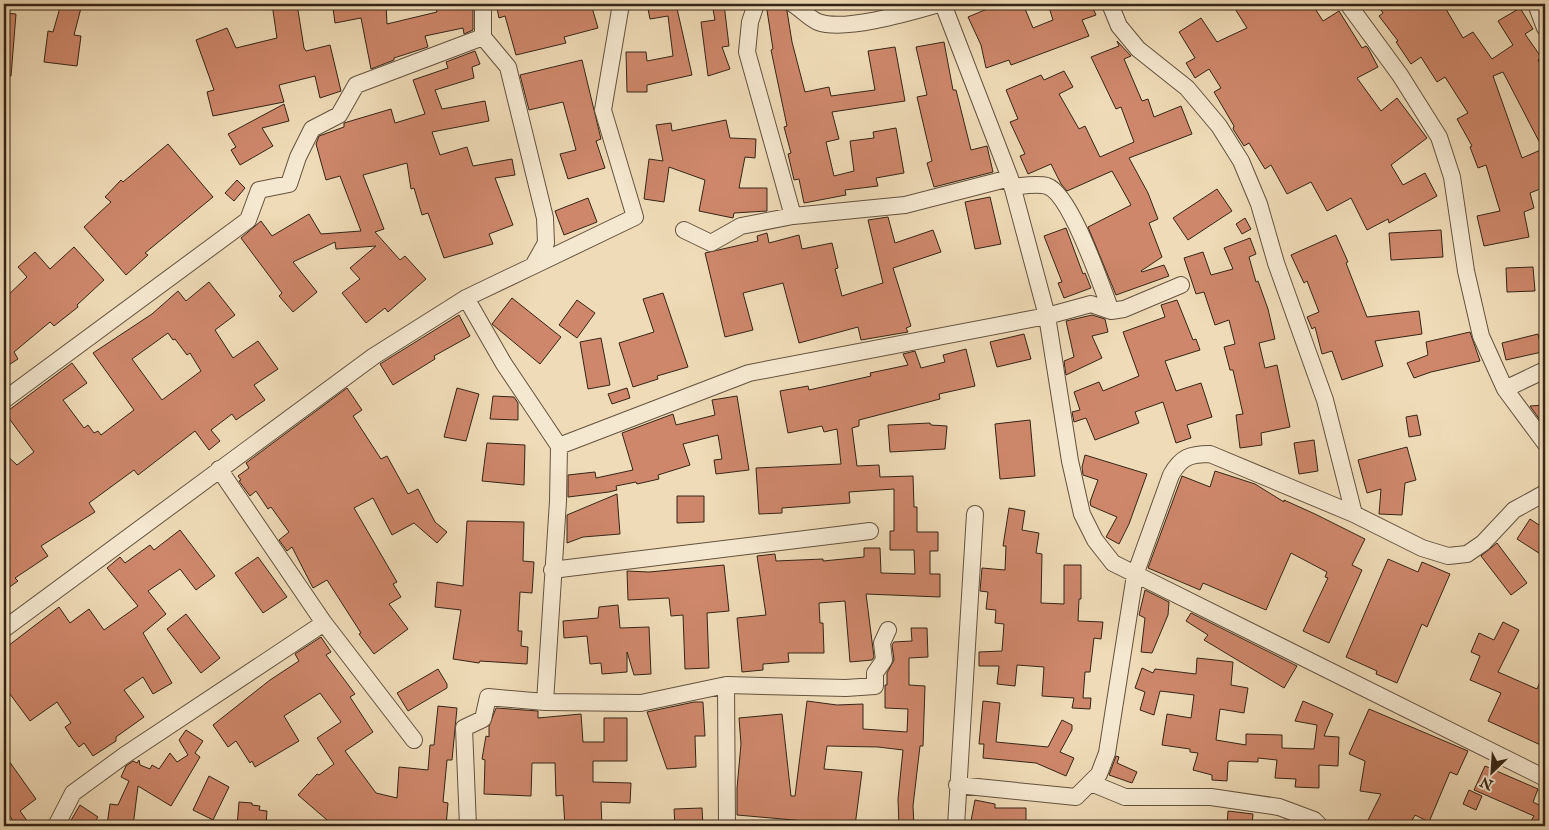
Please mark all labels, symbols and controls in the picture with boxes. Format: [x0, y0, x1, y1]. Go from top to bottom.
north arrow [1466, 748, 1516, 798]
text: N [1478, 772, 1497, 794]

